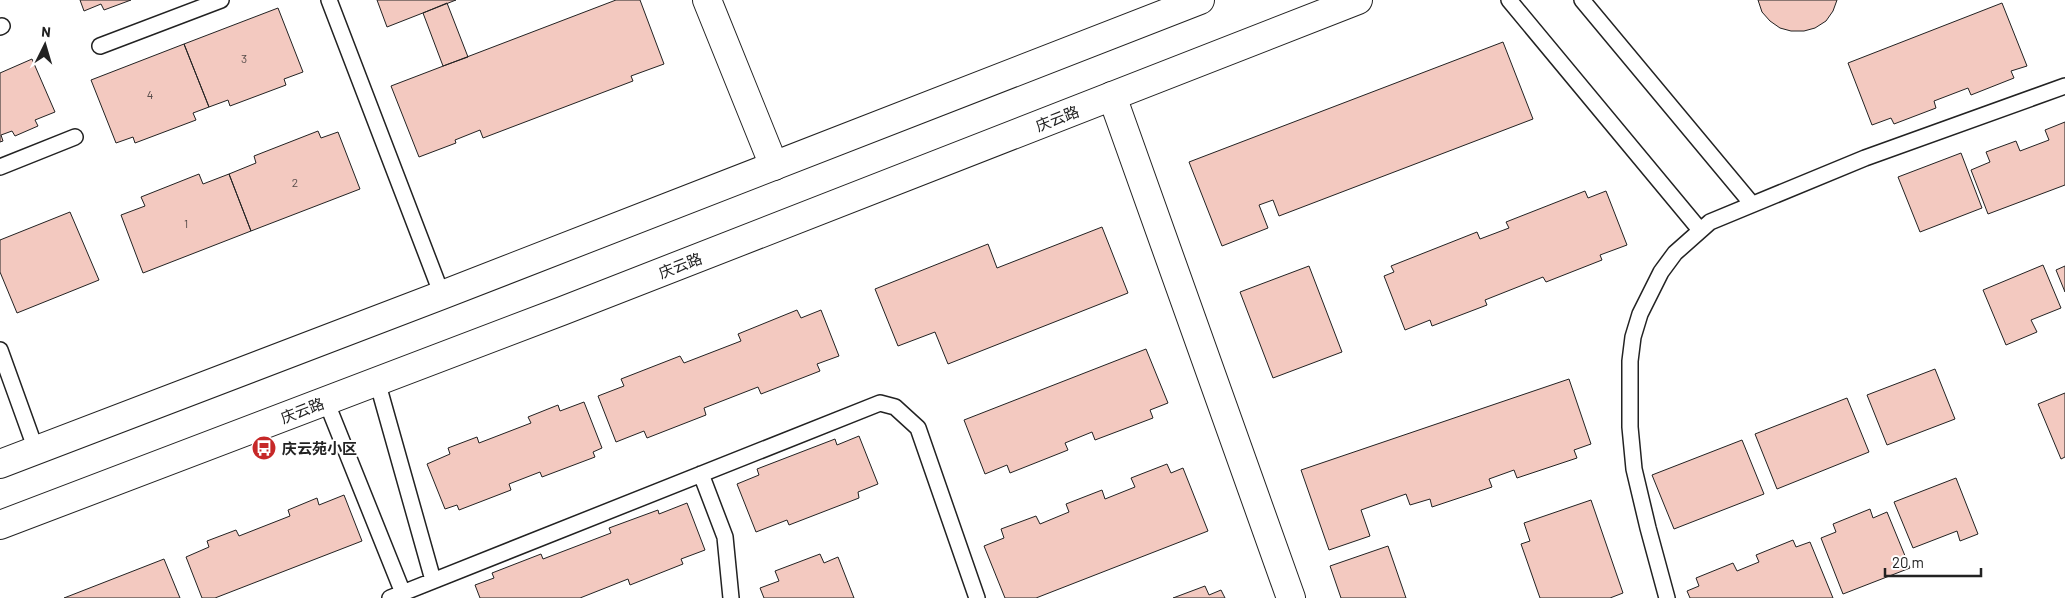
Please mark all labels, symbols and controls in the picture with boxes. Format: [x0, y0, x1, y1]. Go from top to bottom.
north arrow [20, 20, 70, 70]
text: N [41, 23, 52, 40]
house number: 3 [241, 51, 247, 65]
house number: 4 [147, 87, 153, 101]
street label: 庆云路 [1033, 102, 1081, 134]
house number: 2 [292, 175, 298, 189]
house number: 1 [184, 216, 188, 230]
street label: 庆云路 [656, 249, 704, 281]
street label: 庆云路 [278, 394, 326, 426]
bus stop icon: 庆云苑小区 [251, 435, 277, 461]
place label: 庆云苑小区 [282, 439, 357, 457]
scale bar [1885, 546, 1981, 578]
text: 20 m [1892, 553, 1924, 571]

